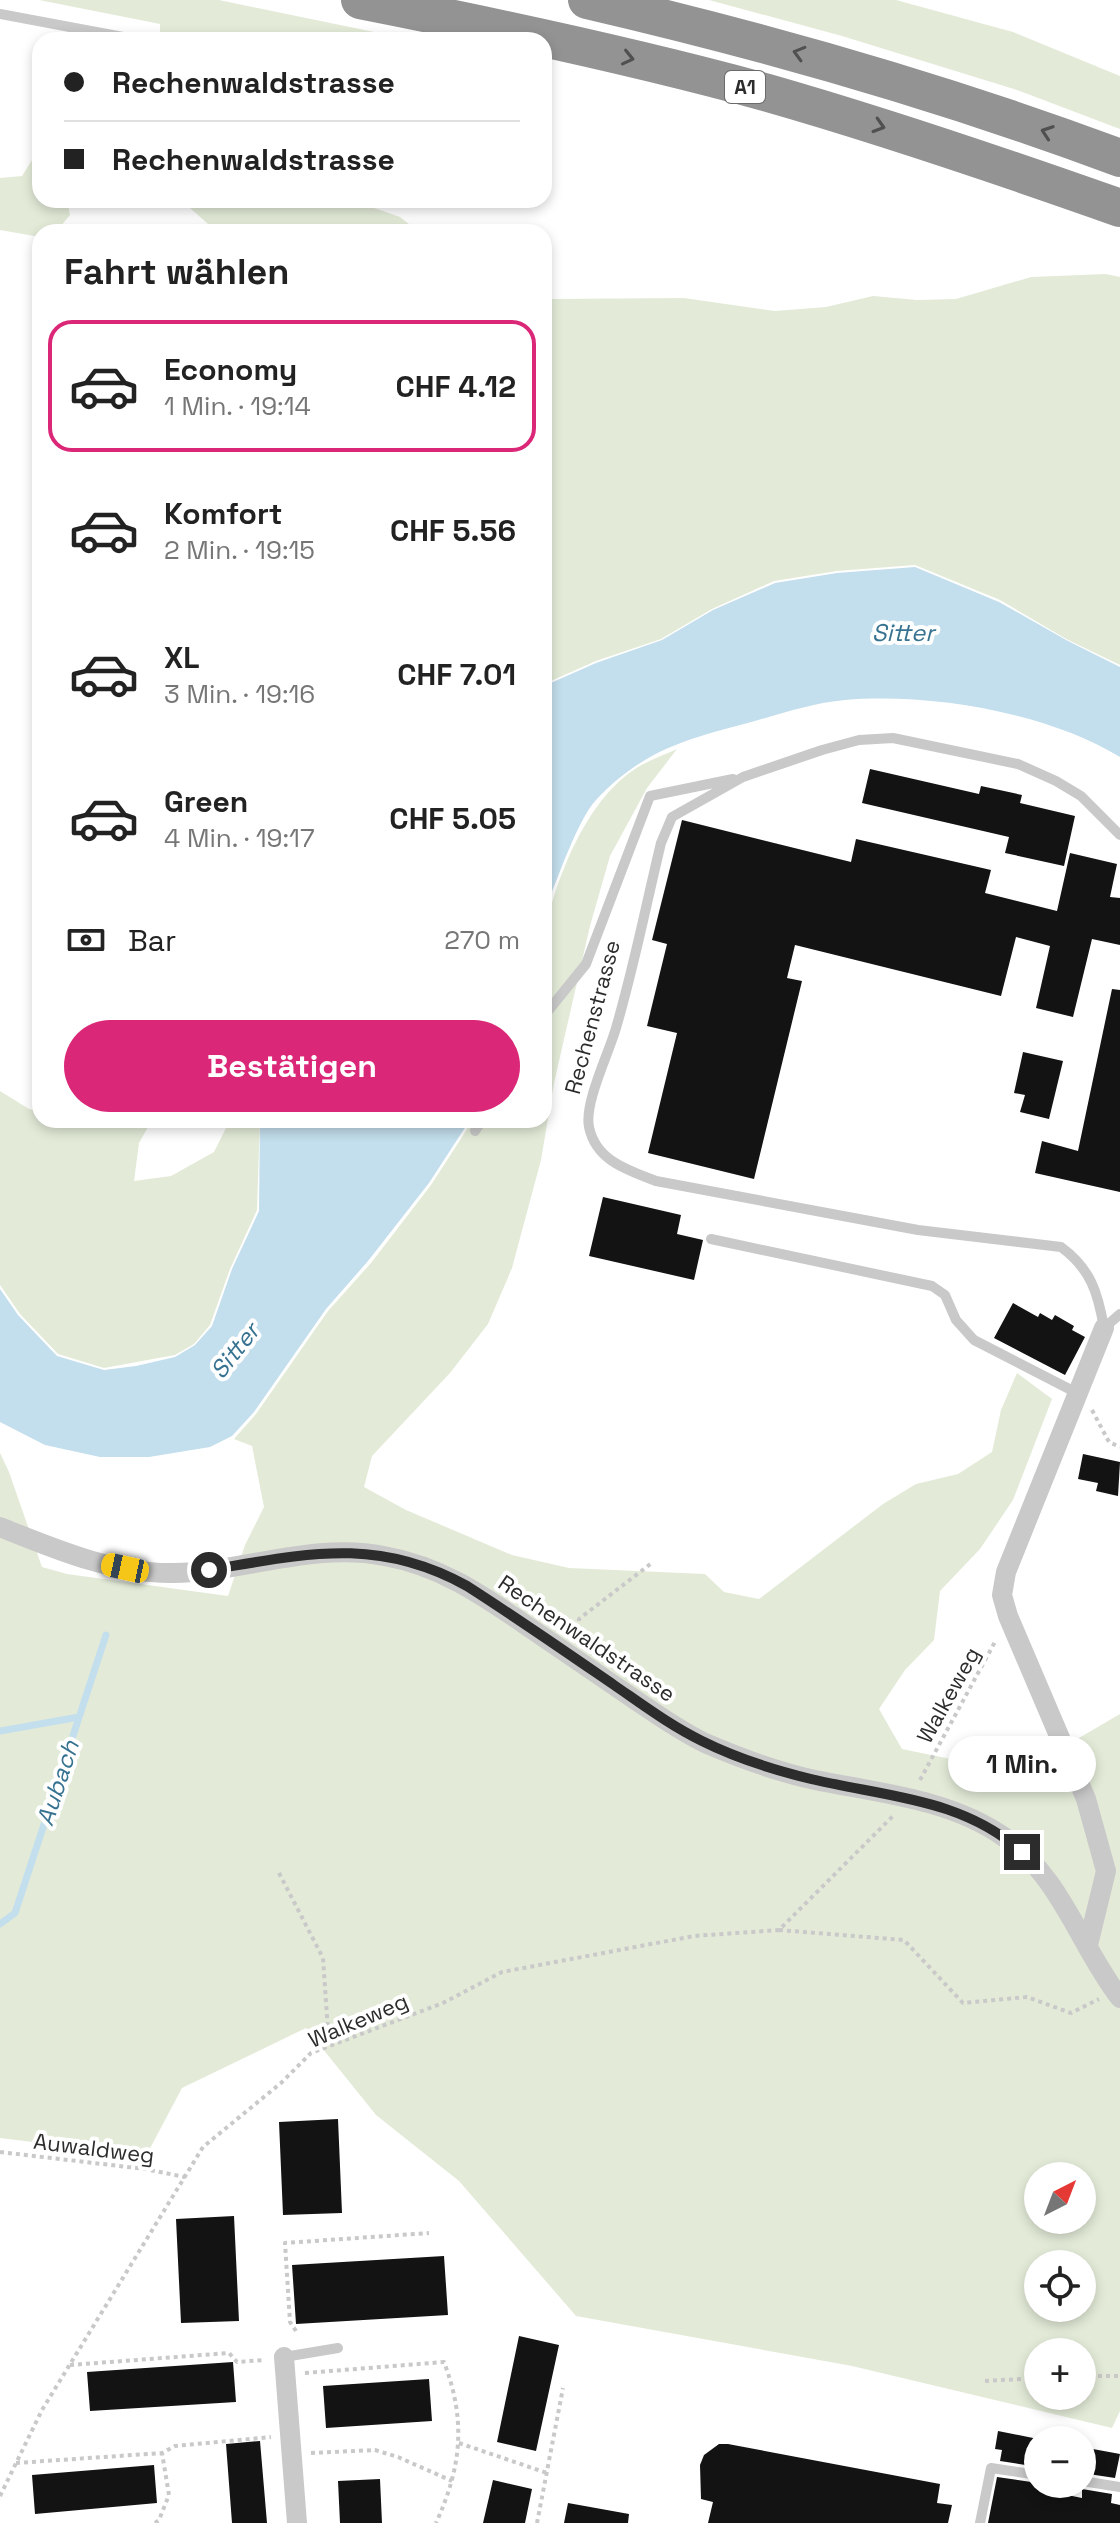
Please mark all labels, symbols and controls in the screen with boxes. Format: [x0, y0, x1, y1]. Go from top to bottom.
one-way arrow [793, 46, 806, 62]
one-way arrow [621, 49, 634, 66]
text: Rechenwaldstrasse [112, 63, 395, 102]
road number: A1 [725, 71, 765, 103]
one-way arrow [871, 117, 885, 133]
one-way arrow [1041, 125, 1055, 141]
text: Rechenwaldstrasse [112, 140, 395, 179]
text: Fahrt wählen [64, 249, 289, 295]
icon: car [68, 350, 140, 422]
text: Economy [164, 350, 297, 389]
text: CHF 4.12 [396, 367, 516, 406]
text: 1 Min. · 19:14 [164, 389, 311, 423]
icon: car [68, 494, 140, 566]
text: Komfort [164, 494, 282, 533]
text: CHF 5.56 [390, 511, 516, 550]
text: 2 Min. · 19:15 [164, 533, 315, 567]
water label: Sitter [872, 617, 937, 648]
icon: car [68, 638, 140, 710]
text: XL [164, 638, 200, 677]
text: CHF 7.01 [397, 655, 516, 694]
text: 3 Min. · 19:16 [164, 677, 315, 711]
icon: car [68, 782, 140, 854]
text: Green [164, 782, 248, 821]
text: CHF 5.05 [389, 799, 516, 838]
text: 4 Min. · 19:17 [164, 821, 315, 855]
icon: cash [64, 918, 108, 962]
text: Bar [128, 921, 176, 960]
text: 270 m [444, 923, 520, 957]
street label: Rechenstrasse [558, 937, 626, 1097]
button: Bestätigen [64, 1020, 520, 1112]
water label: Sitter [203, 1314, 268, 1385]
car [99, 1551, 151, 1585]
route start [191, 1552, 227, 1588]
street label: Rechenwaldstrasse [493, 1568, 681, 1708]
street label: Walkeweg [910, 1642, 986, 1748]
water label: Aubach [29, 1735, 86, 1829]
callout: 1 Min. [948, 1736, 1096, 1792]
text: 1 Min. [986, 1747, 1058, 1781]
route end [1004, 1834, 1040, 1870]
street label: Walkeweg [304, 1986, 412, 2054]
street label: Auwaldweg [32, 2127, 156, 2169]
north arrow [1024, 2162, 1096, 2234]
map controls [1024, 2162, 1096, 2498]
button: locate [1024, 2250, 1096, 2322]
button: + [1024, 2338, 1096, 2410]
button: − [1024, 2426, 1096, 2498]

